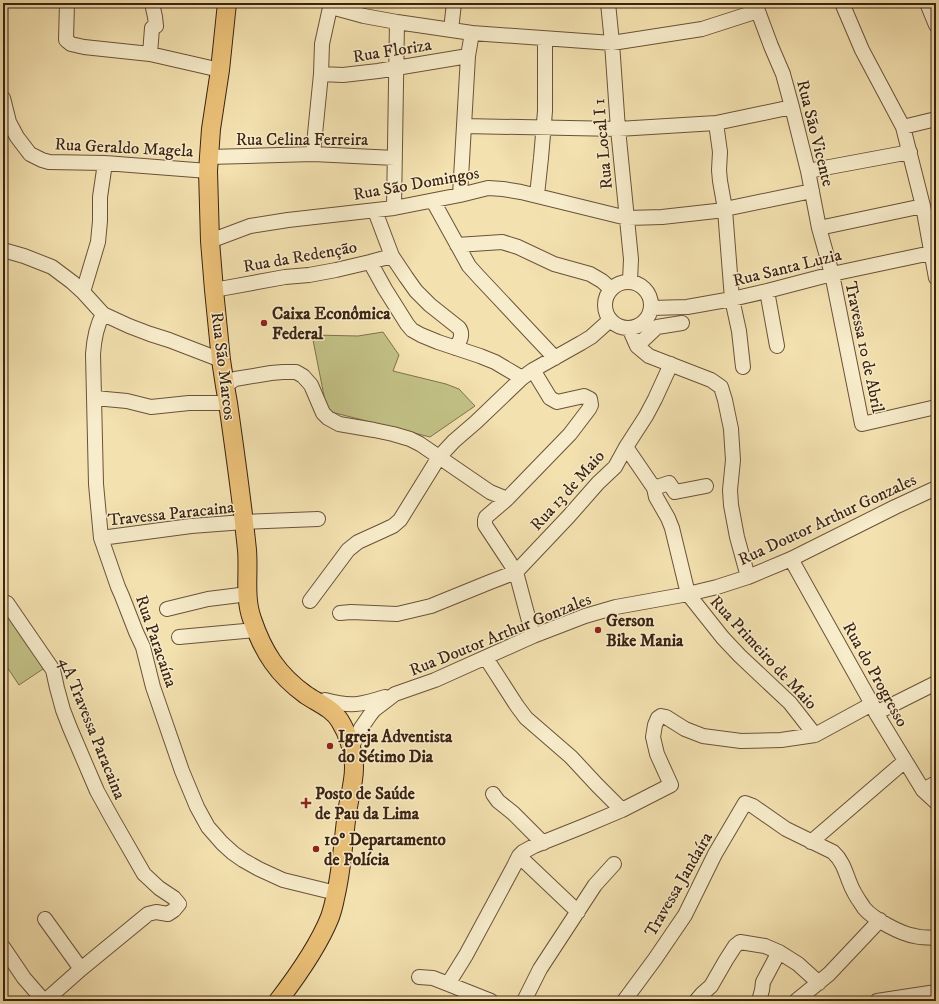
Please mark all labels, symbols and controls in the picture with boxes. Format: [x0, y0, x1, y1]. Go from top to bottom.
street label: Rua Floriza [351, 34, 434, 68]
street label: Rua São Vicente [791, 78, 839, 189]
street label: Rua Local I 1 [588, 98, 618, 190]
street label: Rua Celina Ferreira [236, 129, 369, 151]
street label: Rua Geraldo Magela [54, 133, 195, 163]
street label: Rua São Domingos [351, 162, 481, 206]
street label: Rua da Redenção [242, 236, 359, 278]
street label: Rua Santa Luzia [731, 244, 845, 292]
street label: Travessa 10 de Abril [839, 279, 889, 415]
place label: Caixa Econômica Federal [272, 303, 391, 345]
street label: Rua São Marcos [205, 311, 241, 422]
marker: Caixa Econômica Federal [259, 318, 269, 328]
street label: Rua 13 de Maio [526, 446, 610, 536]
street label: Rua Doutor Arthur Gonzales [735, 469, 920, 571]
street label: Travessa Paracaina [107, 496, 236, 532]
street label: Rua Doutor Arthur Gonzales [406, 588, 595, 681]
street label: Rua Primeiro de Maio [705, 591, 822, 714]
street label: Rua Paracaína [130, 592, 182, 691]
place label: Gerson Bike Mania [606, 610, 684, 652]
street label: Rua do Progresso [837, 618, 913, 731]
marker: Gerson Bike Mania [593, 625, 603, 635]
street label: 4A Travessa Paracaina [54, 654, 131, 803]
place label: Igreja Adventista do Sétimo Dia [338, 726, 453, 768]
marker: Igreja Adventista do Sétimo Dia [325, 741, 335, 751]
place label: Posto de Saúde de Pau da Lima [315, 783, 420, 825]
marker: Posto de Saúde de Pau da Lima [300, 797, 312, 809]
street label: Travessa Jandaíra [640, 827, 718, 941]
place label: 10º Departamento de Polícia [324, 829, 446, 871]
marker: 10º Departamento de Polícia [311, 844, 321, 854]

